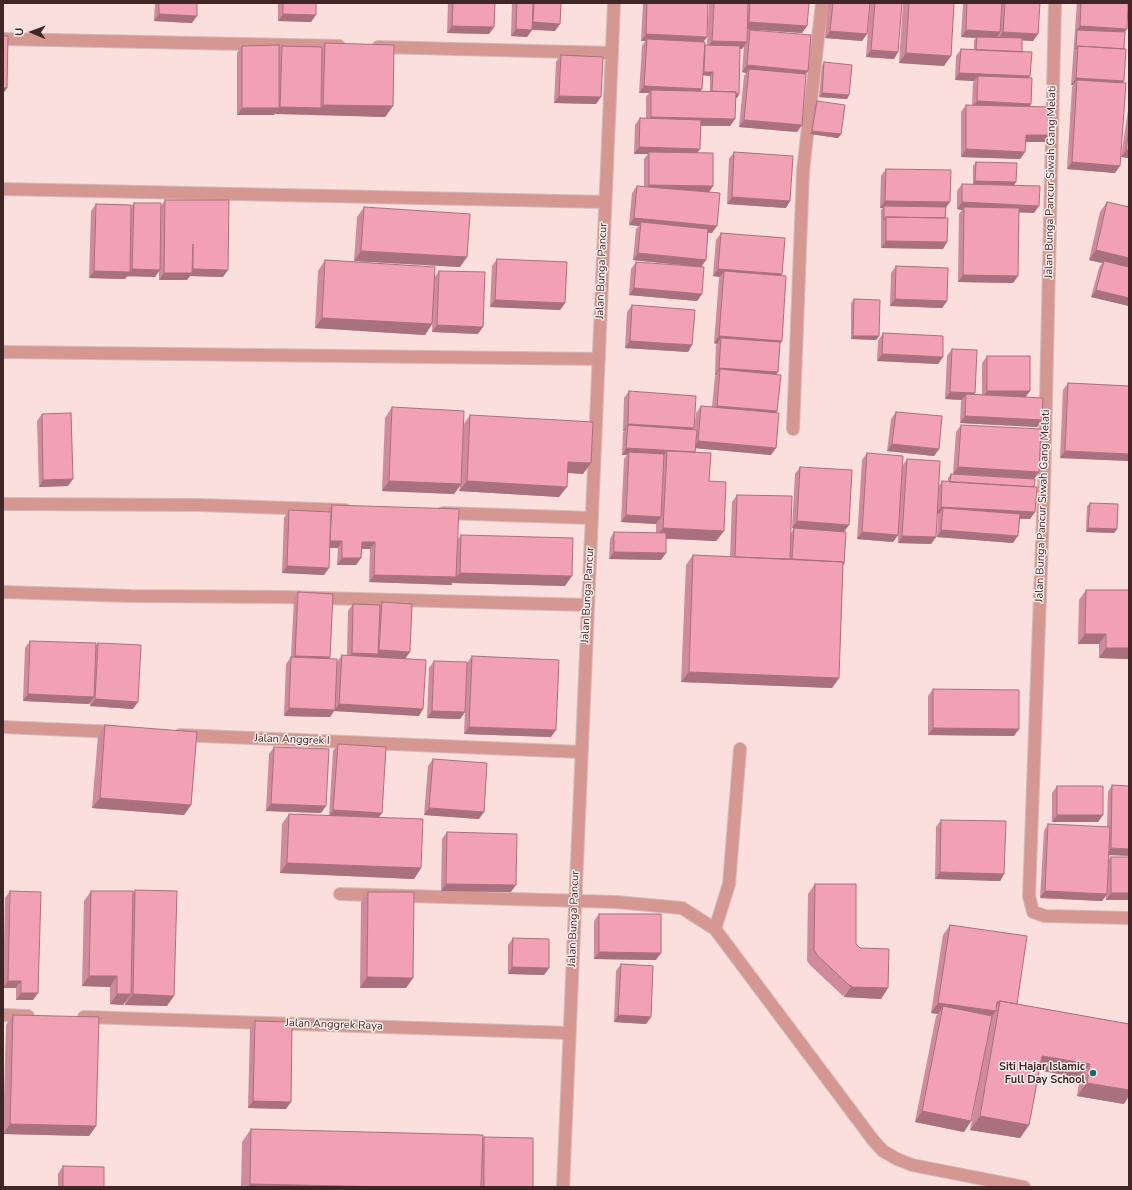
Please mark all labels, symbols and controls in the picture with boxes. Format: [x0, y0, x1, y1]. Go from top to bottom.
north arrow [12, 12, 52, 52]
text: U [12, 28, 27, 36]
street label: Jalan Bunga Pancur Siwah Gang Melati [1043, 86, 1059, 278]
street label: Jalan Bunga Pancur [594, 223, 610, 319]
street label: Jalan Bunga Pancur Siwah Gang Melati [1033, 409, 1053, 603]
street label: Jalan Bunga Pancur [579, 546, 597, 644]
street label: Jalan Anggrek I [254, 732, 330, 748]
street label: Jalan Bunga Pancur [566, 871, 582, 967]
street label: Jalan Anggrek Raya [285, 1017, 383, 1033]
place label: Siti Hajar Islamic Full Day School [999, 1060, 1085, 1086]
marker: Siti Hajar Islamic Full Day School [1088, 1068, 1098, 1078]

